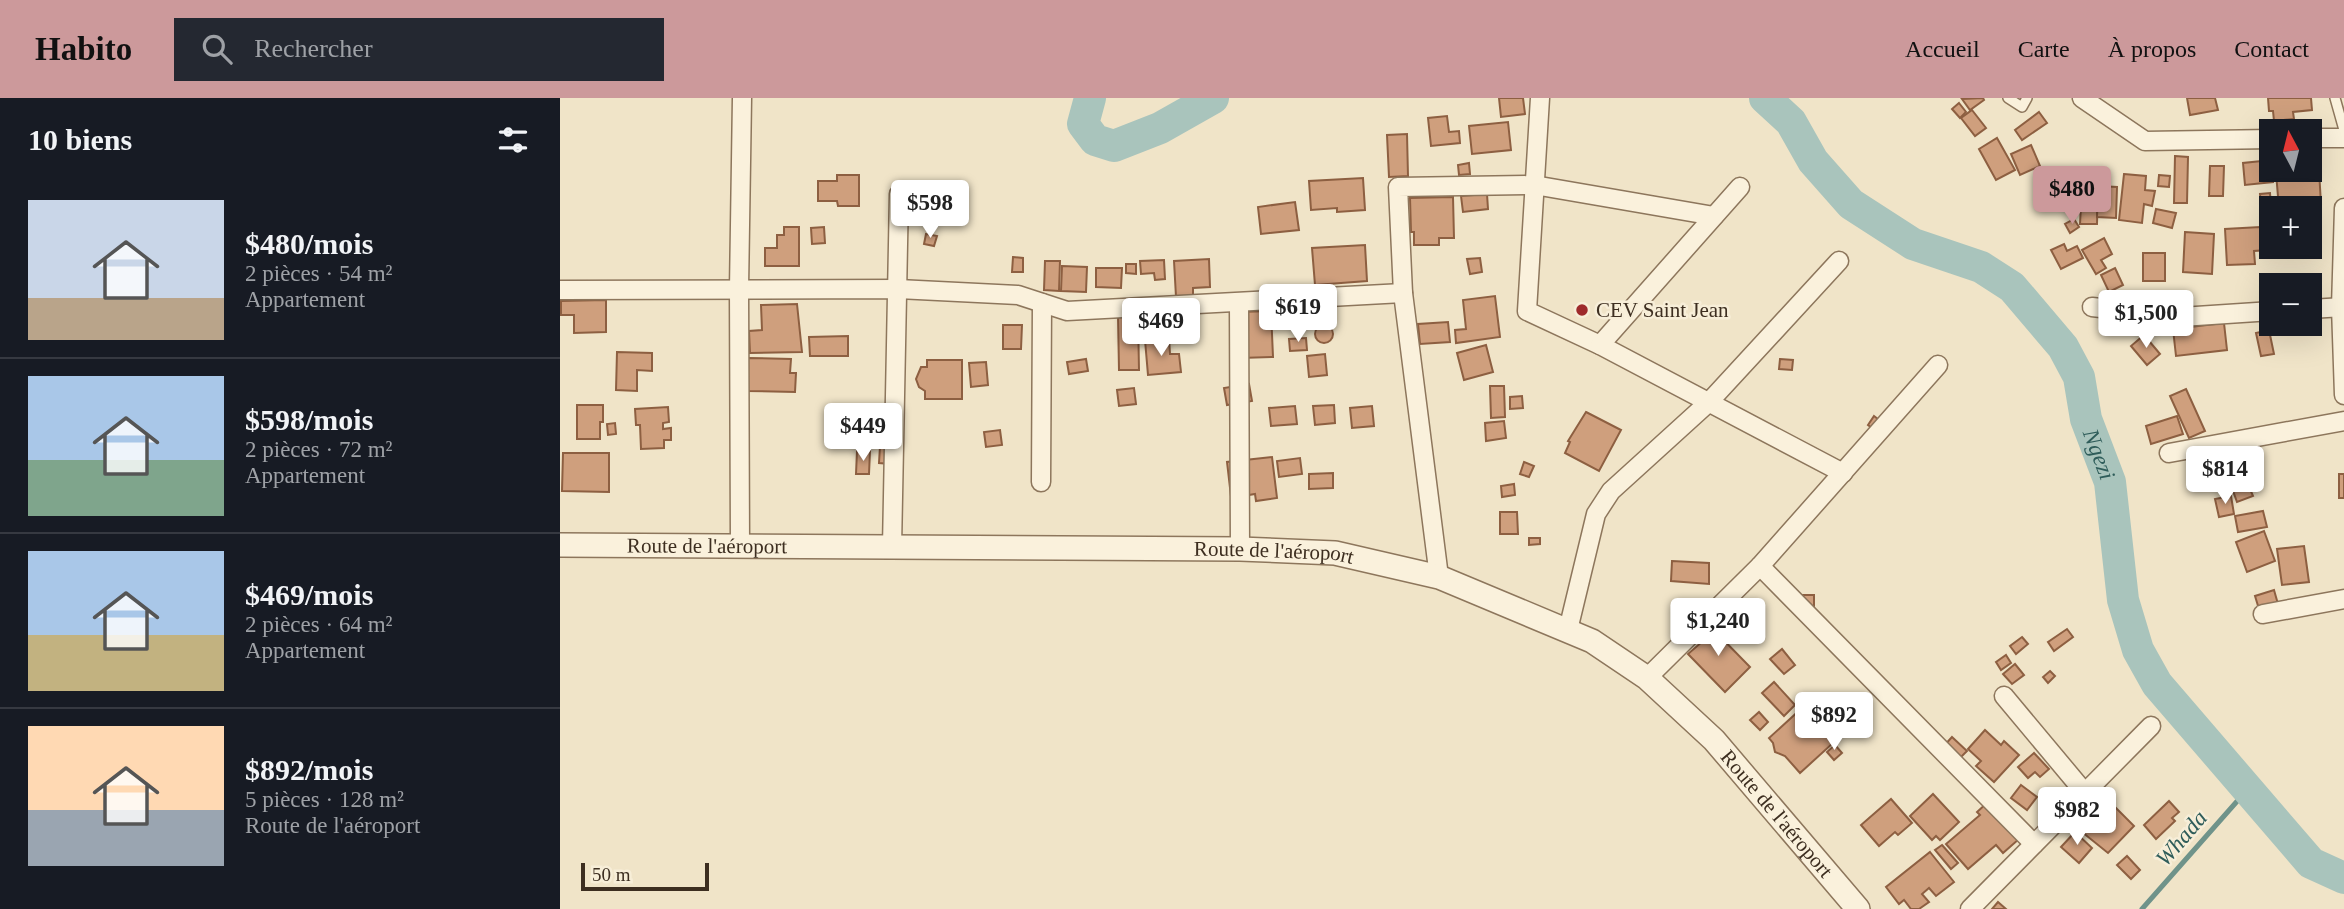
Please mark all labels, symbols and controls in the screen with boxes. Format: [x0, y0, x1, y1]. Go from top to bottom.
search box [174, 18, 664, 81]
icon: search [198, 30, 236, 68]
text: Habito [35, 31, 132, 67]
text: Rechercher [254, 34, 373, 63]
text: Accueil [1905, 36, 1980, 62]
text: Carte [2018, 36, 2070, 62]
text: À propos [2108, 36, 2196, 62]
text: Contact [2234, 36, 2309, 62]
north arrow [2259, 119, 2322, 182]
map controls [2259, 119, 2322, 336]
icon: filters [494, 121, 532, 159]
text: 10 biens [28, 123, 132, 156]
pin: $480 [2031, 166, 2113, 226]
text: $480 [2049, 176, 2095, 201]
pin: $598 [889, 180, 971, 240]
text: $598 [907, 190, 953, 215]
button: + [2259, 196, 2322, 259]
text: $480/mois [245, 227, 373, 260]
icon: home [84, 228, 168, 312]
text: 2 pièces · 54 m² [245, 261, 392, 286]
button: − [2259, 273, 2322, 336]
pin: $619 [1257, 285, 1339, 344]
text: Appartement [245, 287, 365, 312]
pin: $1,500 [2089, 290, 2203, 350]
text: $619 [1275, 294, 1321, 319]
place label: CEV Saint Jean [1596, 298, 1729, 322]
pin: $469 [1120, 299, 1202, 358]
text: $1,500 [2114, 300, 2178, 325]
marker: CEV Saint Jean [1574, 302, 1590, 318]
text: $469 [1138, 308, 1184, 333]
text: $598/mois [245, 403, 373, 436]
icon: home [84, 404, 168, 488]
pin: $449 [822, 404, 904, 463]
text: $449 [840, 413, 886, 438]
water label: Ngezi [2078, 425, 2120, 483]
text: 2 pièces · 72 m² [245, 437, 392, 462]
pin: $814 [2184, 446, 2266, 506]
text: $814 [2202, 456, 2248, 481]
text: Appartement [245, 463, 365, 488]
street label: Route de l'aéroport [627, 533, 787, 558]
street label: Route de l'aéroport [1194, 537, 1356, 569]
text: $469/mois [245, 578, 373, 611]
icon: home [84, 579, 168, 663]
pin: $1,240 [1661, 598, 1775, 658]
text: $1,240 [1686, 608, 1750, 633]
text: 2 pièces · 64 m² [245, 612, 392, 637]
text: Appartement [245, 638, 365, 663]
pin: $892 [1793, 692, 1875, 752]
text: $892 [1811, 702, 1857, 727]
street label: Route de l'aéroport [1716, 745, 1838, 882]
text: $892/mois [245, 753, 373, 786]
icon: home [84, 754, 168, 838]
text: 5 pièces · 128 m² [245, 787, 404, 812]
pin: $982 [2036, 788, 2118, 847]
text: $982 [2054, 797, 2100, 822]
water label: Whada [2151, 806, 2212, 871]
text: Route de l'aéroport [245, 813, 420, 838]
scale bar [581, 860, 709, 892]
text: 50 m [592, 864, 631, 885]

